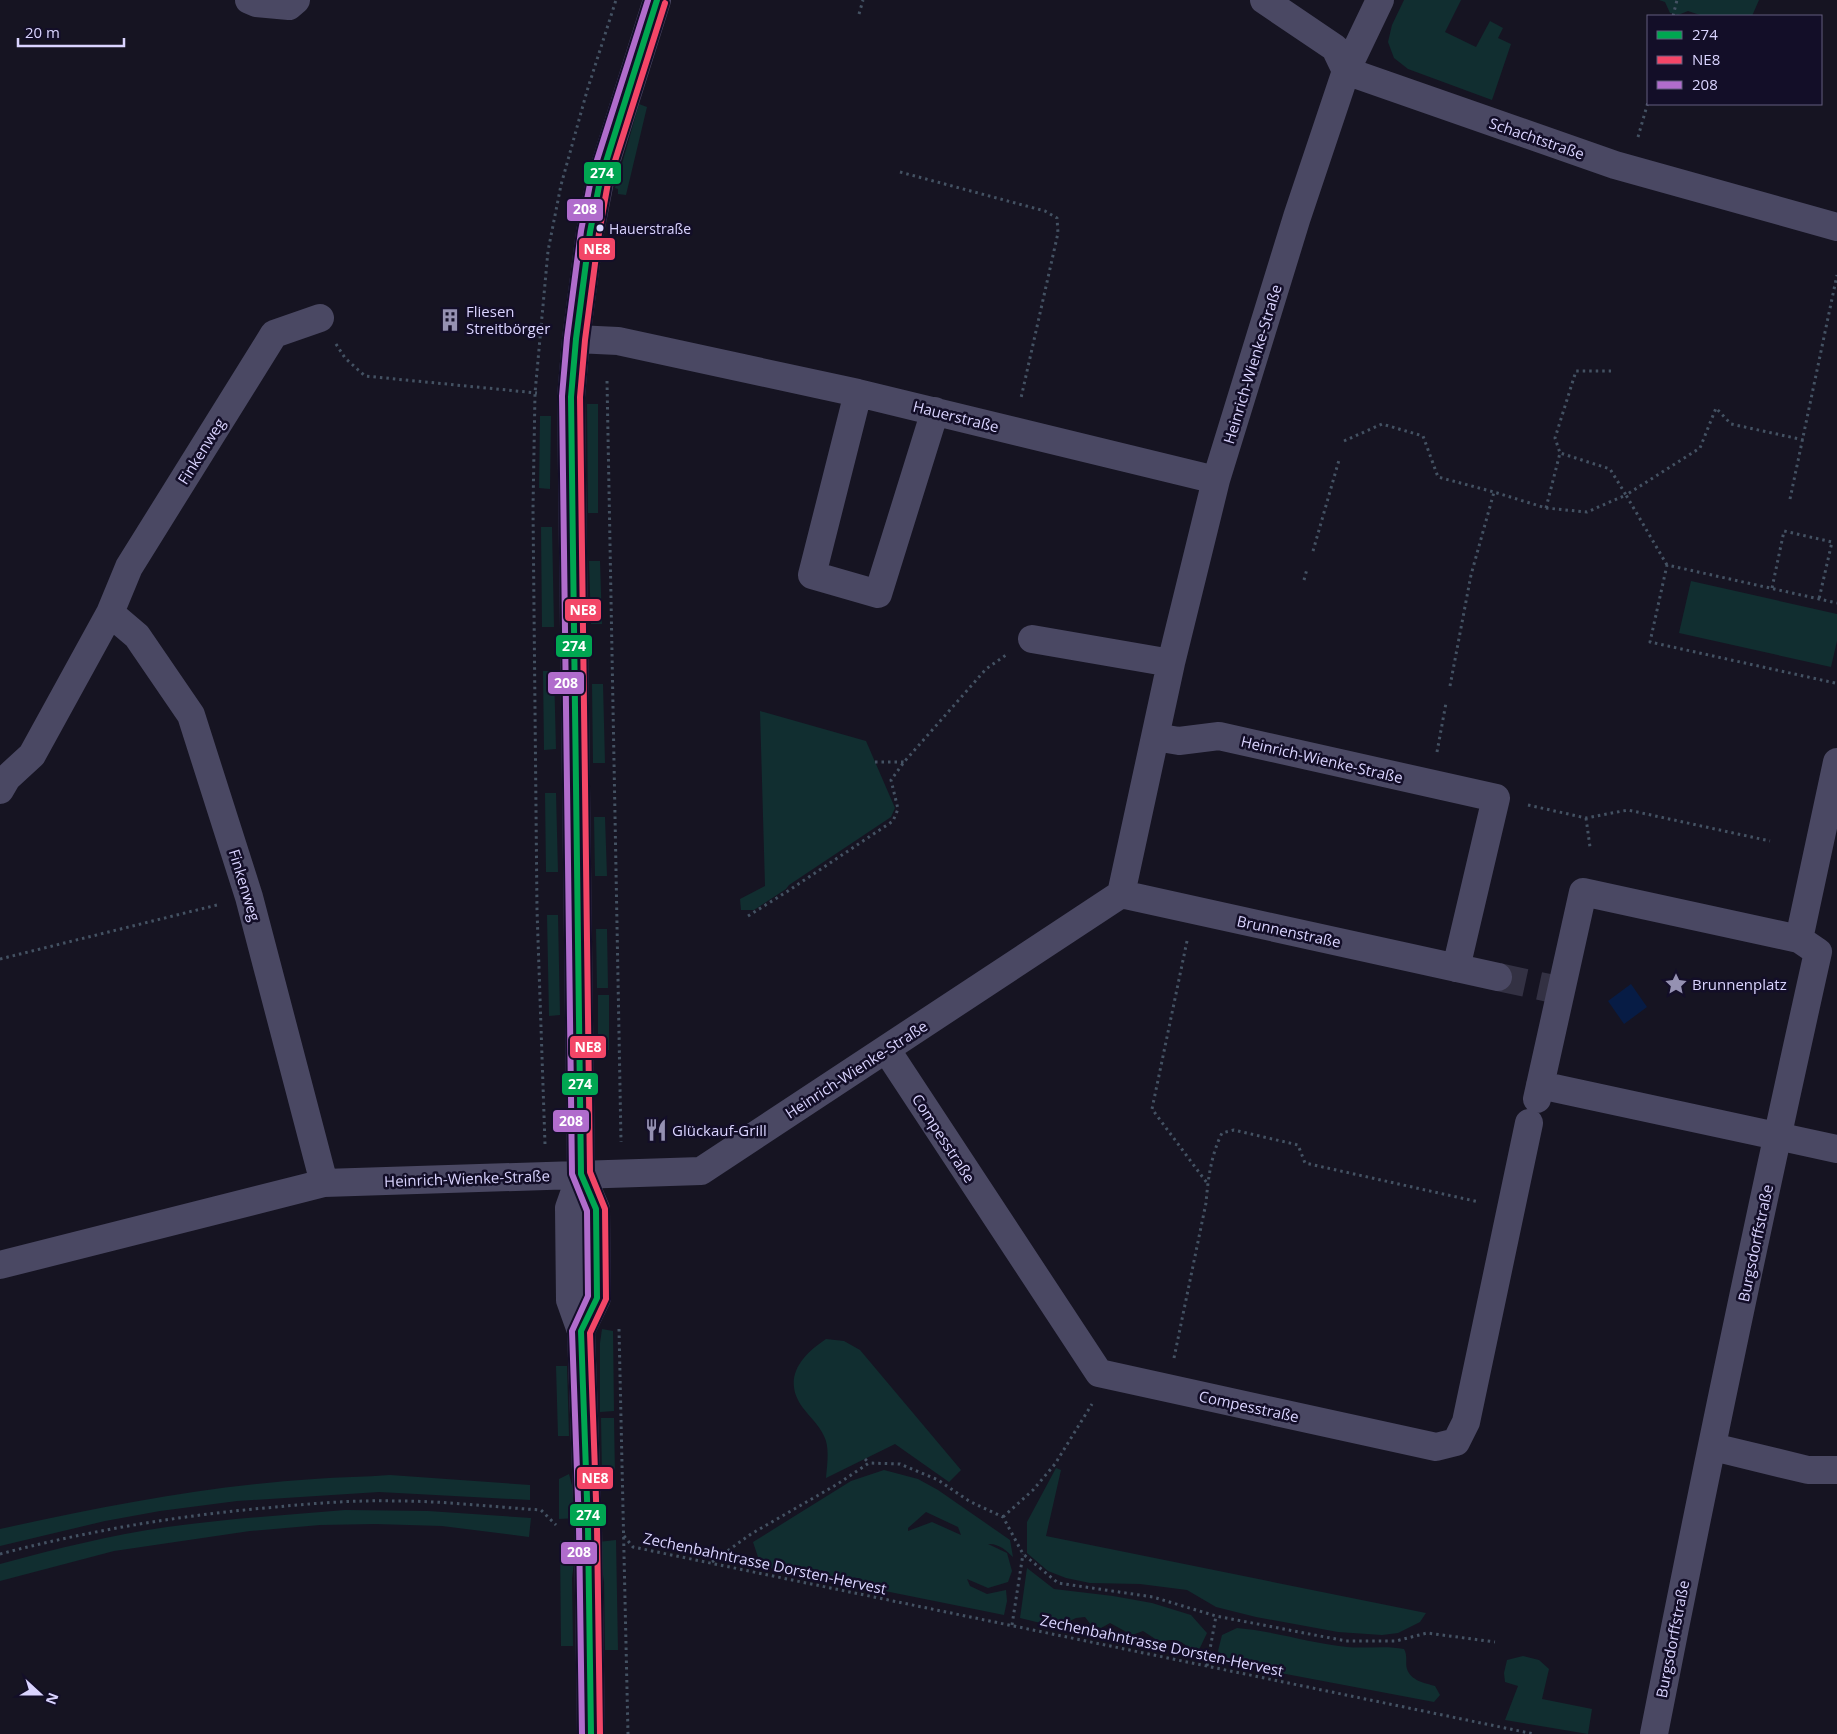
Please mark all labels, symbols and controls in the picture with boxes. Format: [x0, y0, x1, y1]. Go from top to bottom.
scale bar [18, 15, 124, 47]
legend [1647, 15, 1822, 105]
text: 20 m [25, 22, 60, 42]
text: 274 [1692, 24, 1718, 44]
text: NE8 [1692, 49, 1720, 69]
text: 208 [1692, 74, 1718, 94]
street label: Schachtstraße [1487, 112, 1587, 164]
line badge: 274 [583, 161, 622, 185]
text: 274 [590, 163, 614, 182]
line badge: 208 [566, 198, 604, 222]
text: 208 [573, 199, 597, 218]
place label: Hauerstraße [609, 219, 691, 238]
marker: Hauerstraße [595, 223, 605, 233]
line badge: NE8 [578, 237, 616, 261]
text: NE8 [583, 239, 611, 258]
street label: Heinrich-Wienke-Straße [1218, 282, 1286, 446]
place label: Fliesen Streitbörger [466, 301, 550, 338]
building icon: Fliesen Streitbörger [437, 307, 463, 333]
street label: Hauerstraße [911, 396, 1001, 436]
street label: Finkenweg [173, 414, 229, 488]
line badge: NE8 [564, 598, 602, 622]
text: NE8 [569, 600, 597, 619]
line badge: 274 [555, 634, 593, 658]
text: 274 [562, 636, 586, 655]
line badge: 208 [547, 671, 585, 695]
text: 208 [554, 673, 578, 692]
street label: Heinrich-Wienke-Straße [1239, 731, 1405, 787]
street label: Finkenweg [225, 846, 265, 924]
street label: Brunnenstraße [1235, 910, 1343, 952]
place icon: Brunnenplatz [1663, 971, 1689, 997]
place label: Brunnenplatz [1692, 974, 1787, 994]
street label: Heinrich-Wienke-Straße [781, 1015, 931, 1123]
line badge: NE8 [569, 1035, 607, 1059]
text: NE8 [574, 1037, 602, 1056]
line badge: 274 [561, 1072, 599, 1096]
text: 274 [568, 1074, 592, 1093]
street label: Compesstraße [908, 1090, 980, 1186]
line badge: 208 [552, 1109, 590, 1133]
text: 208 [559, 1111, 583, 1130]
restaurant icon: Glückauf-Grill [643, 1117, 669, 1143]
place label: Glückauf-Grill [672, 1120, 767, 1140]
street label: Heinrich-Wienke-Straße [384, 1165, 550, 1191]
street label: Burgsdorffstraße [1733, 1182, 1777, 1304]
street label: Compesstraße [1197, 1386, 1301, 1426]
line badge: NE8 [576, 1466, 614, 1490]
text: NE8 [581, 1468, 609, 1487]
line badge: 274 [569, 1503, 607, 1527]
text: 274 [576, 1505, 600, 1524]
street label: Zechenbahntrasse Dorsten-Hervest [641, 1527, 889, 1599]
line badge: 208 [560, 1541, 598, 1565]
text: 208 [567, 1542, 591, 1561]
street label: Burgsdorffstraße [1651, 1578, 1693, 1700]
street label: Zechenbahntrasse Dorsten-Hervest [1038, 1609, 1286, 1681]
north arrow [15, 1669, 65, 1719]
text: N [42, 1690, 64, 1708]

